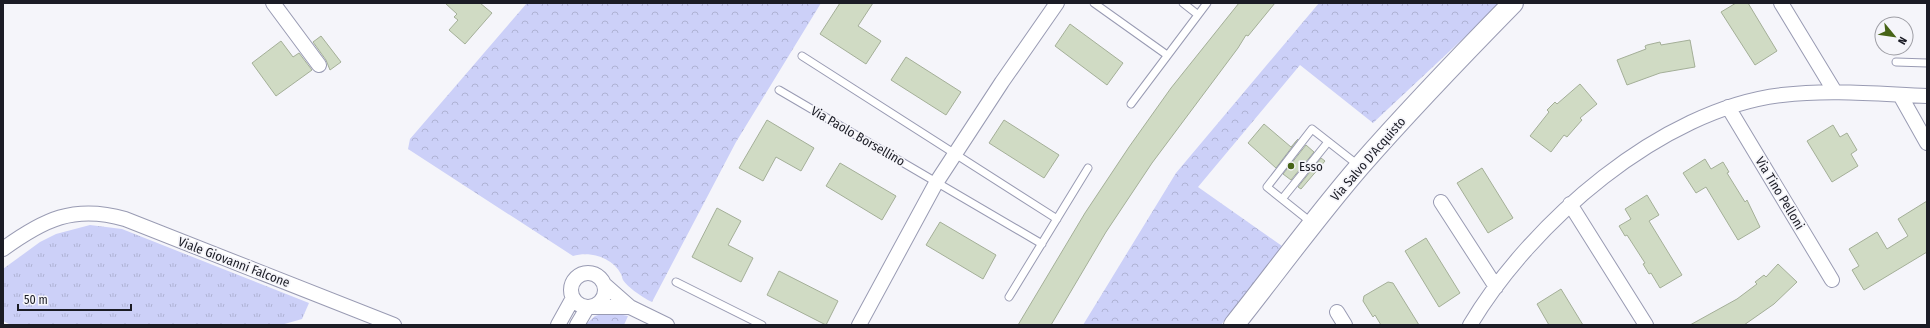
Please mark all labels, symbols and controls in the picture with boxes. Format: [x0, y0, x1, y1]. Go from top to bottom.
north arrow [1874, 16, 1914, 56]
text: N [1895, 35, 1910, 47]
street label: Via Paolo Borsellino [808, 103, 908, 169]
street label: Via Salvo D'Acquisto [1327, 114, 1409, 204]
street label: Via Tino Pelloni [1752, 154, 1808, 232]
place label: Esso [1299, 159, 1323, 174]
marker: Esso [1286, 161, 1296, 171]
street label: Viale Giovanni Falcone [176, 234, 292, 290]
scale bar [18, 286, 131, 312]
text: 50 m [24, 293, 48, 307]

